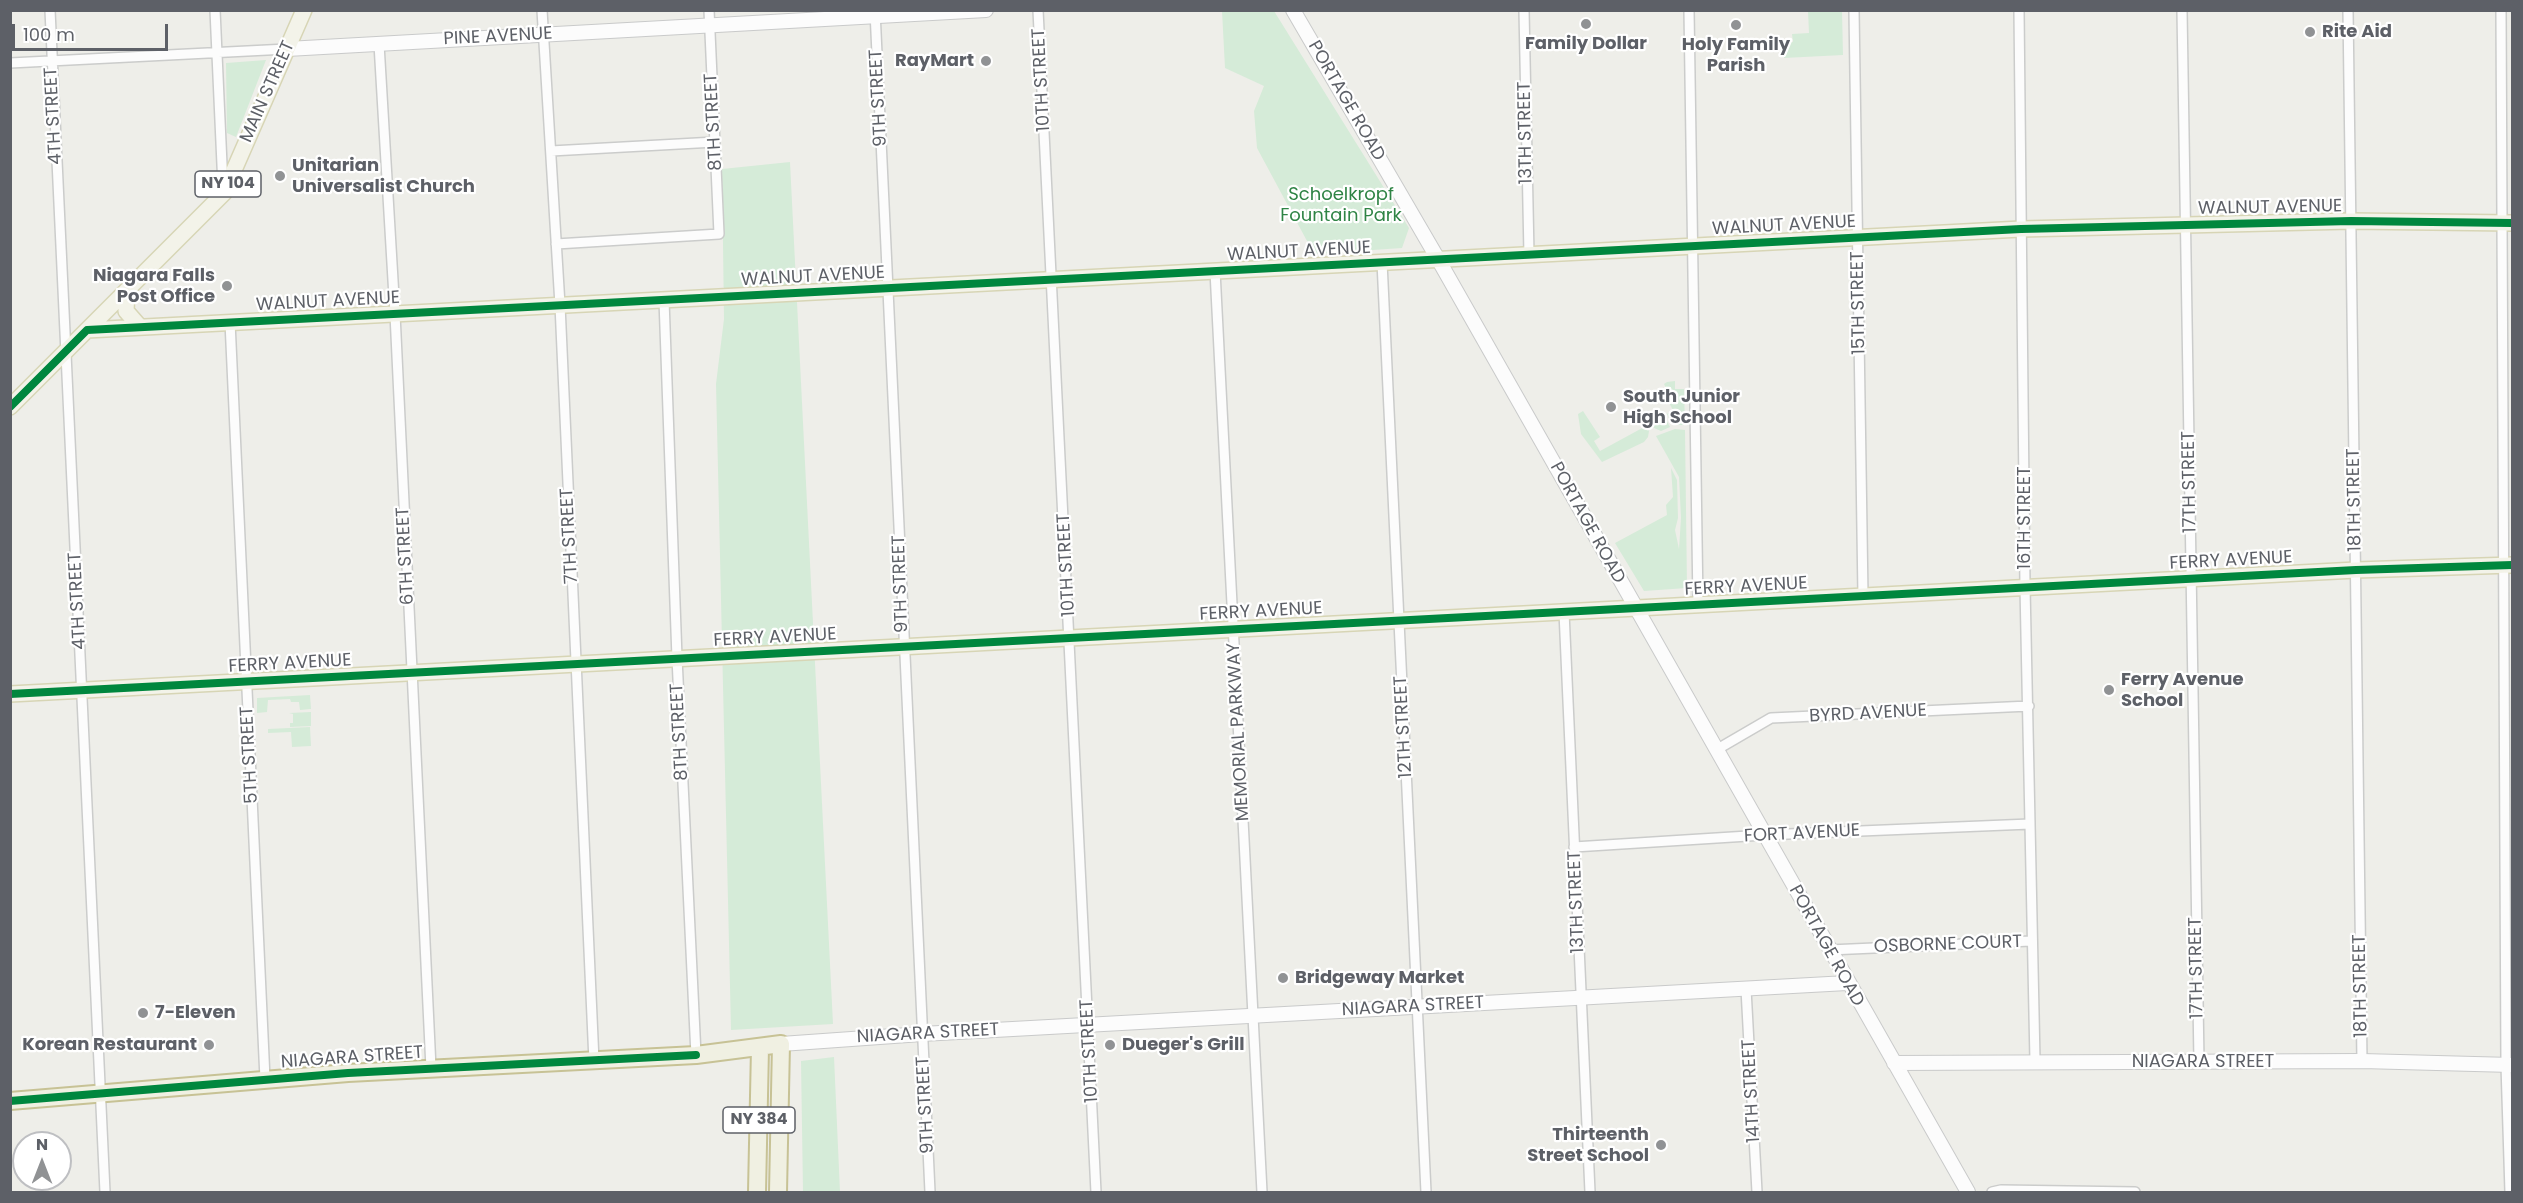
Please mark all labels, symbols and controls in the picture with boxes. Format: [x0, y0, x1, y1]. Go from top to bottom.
scale bar [15, 12, 171, 50]
marker: Family Dollar [1579, 17, 1593, 31]
marker: Holy Family Parish [1729, 18, 1743, 32]
place label: Rite Aid [2322, 21, 2392, 43]
text: 100 m [23, 22, 75, 47]
street label: PINE AVENUE [443, 23, 553, 51]
marker: Rite Aid [2303, 25, 2317, 39]
street label: 10TH STREET [1029, 28, 1055, 132]
place label: Family Dollar [1525, 33, 1647, 55]
place label: Holy Family Parish [1682, 34, 1790, 76]
street label: PORTAGE ROAD [1303, 37, 1389, 165]
street label: MAIN STREET [236, 38, 300, 146]
street label: 9TH STREET [866, 49, 892, 147]
place label: RayMart [895, 50, 974, 72]
marker: RayMart [979, 54, 993, 68]
street label: 4TH STREET [41, 67, 67, 165]
street label: 8TH STREET [701, 73, 727, 171]
street label: 13TH STREET [1514, 81, 1538, 185]
place label: Unitarian Universalist Church [292, 155, 475, 198]
marker: Unitarian Universalist Church [273, 169, 287, 183]
road number: NY 104 [195, 171, 261, 197]
park label: Schoelkropf Fountain Park [1280, 184, 1402, 226]
street label: WALNUT AVENUE [2198, 196, 2342, 220]
street label: WALNUT AVENUE [1711, 211, 1857, 241]
street label: WALNUT AVENUE [1226, 237, 1372, 267]
street label: 15TH STREET [1847, 251, 1871, 355]
street label: WALNUT AVENUE [740, 262, 886, 292]
place label: Niagara Falls Post Office [93, 265, 215, 308]
marker: Niagara Falls Post Office [220, 279, 234, 293]
street label: WALNUT AVENUE [255, 287, 401, 317]
place label: South Junior High School [1623, 386, 1740, 428]
marker: South Junior High School [1604, 400, 1618, 414]
street label: 17TH STREET [2178, 431, 2202, 533]
street label: 18TH STREET [2343, 448, 2367, 552]
street label: PORTAGE ROAD [1545, 459, 1629, 587]
street label: 16TH STREET [2014, 466, 2036, 570]
street label: 7TH STREET [557, 487, 583, 585]
street label: 6TH STREET [393, 507, 419, 605]
street label: 10TH STREET [1054, 513, 1080, 617]
street label: 9TH STREET [889, 535, 913, 633]
street label: FERRY AVENUE [2169, 547, 2293, 575]
street label: 4TH STREET [65, 552, 91, 650]
street label: FERRY AVENUE [1684, 573, 1808, 601]
street label: FERRY AVENUE [1199, 598, 1323, 626]
street label: FERRY AVENUE [713, 624, 837, 652]
street label: MEMORIAL PARKWAY [1224, 642, 1254, 822]
street label: FERRY AVENUE [228, 650, 352, 678]
place label: Ferry Avenue School [2121, 669, 2244, 712]
street label: 12TH STREET [1391, 675, 1417, 779]
street label: 8TH STREET [667, 683, 693, 781]
marker: Ferry Avenue School [2102, 683, 2116, 697]
street label: BYRD AVENUE [1809, 700, 1927, 728]
street label: 5TH STREET [237, 706, 263, 804]
street label: FORT AVENUE [1743, 820, 1861, 848]
street label: 13TH STREET [1564, 850, 1590, 954]
street label: PORTAGE ROAD [1784, 882, 1868, 1010]
street label: 17TH STREET [2185, 917, 2209, 1019]
street label: OSBORNE COURT [1873, 932, 2023, 958]
street label: 18TH STREET [2349, 934, 2373, 1038]
place label: Bridgeway Market [1295, 967, 1464, 989]
marker: Bridgeway Market [1276, 971, 1290, 985]
street label: NIAGARA STREET [1341, 992, 1485, 1022]
street label: 10TH STREET [1077, 999, 1103, 1103]
place label: 7-Eleven [155, 1002, 236, 1024]
marker: 7-Eleven [136, 1006, 150, 1020]
street label: NIAGARA STREET [856, 1019, 1000, 1049]
place label: Korean Restaurant [22, 1034, 197, 1056]
place label: Dueger's Grill [1122, 1034, 1245, 1056]
marker: Korean Restaurant [202, 1038, 216, 1052]
marker: Dueger's Grill [1103, 1038, 1117, 1052]
street label: 14TH STREET [1739, 1039, 1765, 1143]
street label: NIAGARA STREET [280, 1042, 424, 1074]
street label: NIAGARA STREET [2132, 1051, 2274, 1073]
street label: 9TH STREET [913, 1056, 939, 1154]
road number: NY 384 [723, 1107, 795, 1133]
place label: Thirteenth Street School [1527, 1124, 1649, 1166]
north arrow [12, 1131, 72, 1191]
text: N [36, 1133, 48, 1156]
marker: Thirteenth Street School [1654, 1138, 1668, 1152]

